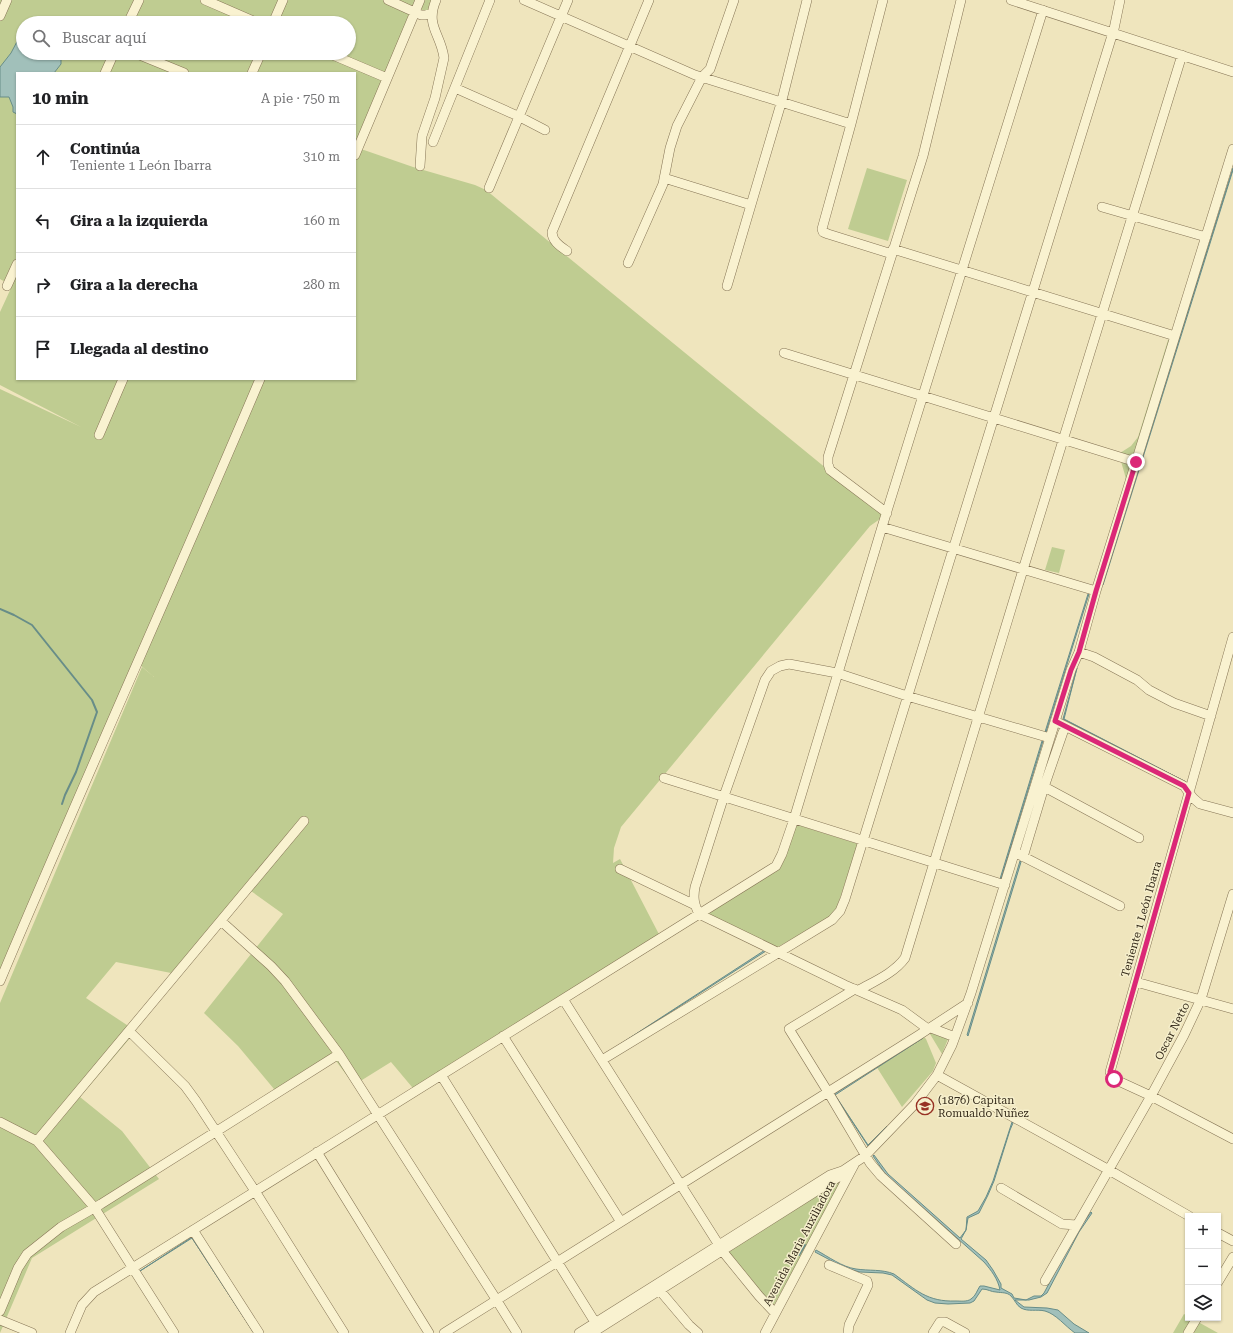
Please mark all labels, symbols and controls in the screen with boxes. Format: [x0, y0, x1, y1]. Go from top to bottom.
search box [16, 16, 356, 60]
icon: search [30, 27, 52, 49]
text: Buscar aquí [62, 29, 146, 47]
text: 10 min [32, 88, 89, 108]
text: A pie · 750 m [261, 91, 340, 106]
text: Continúa [70, 140, 140, 158]
icon: ahead [32, 146, 54, 168]
text: 310 m [303, 149, 340, 164]
text: Teniente 1 León Ibarra [70, 158, 212, 173]
icon: left [32, 210, 54, 232]
text: Gira a la izquierda [70, 212, 208, 230]
text: 160 m [303, 213, 340, 228]
icon: right [32, 274, 54, 296]
text: Gira a la derecha [70, 276, 198, 294]
text: 280 m [303, 277, 340, 292]
icon: arrive [32, 338, 54, 360]
text: Llegada al destino [70, 340, 209, 358]
route end [1127, 453, 1145, 471]
street label: Teniente 1 León Ibarra [1119, 860, 1164, 978]
street label: Oscar Netto [1152, 1000, 1193, 1062]
route start [1105, 1070, 1123, 1088]
place label: (1876) Capitan Romualdo Nuñez [938, 1094, 1029, 1120]
school or university icon: (1876) Capitan Romualdo Nuñez [915, 1096, 935, 1116]
street label: Avenida Maria Auxiliadora [761, 1178, 838, 1308]
map controls [1185, 1213, 1221, 1321]
button: + [1185, 1213, 1221, 1249]
button: − [1185, 1249, 1221, 1285]
button: layers [1185, 1285, 1221, 1321]

